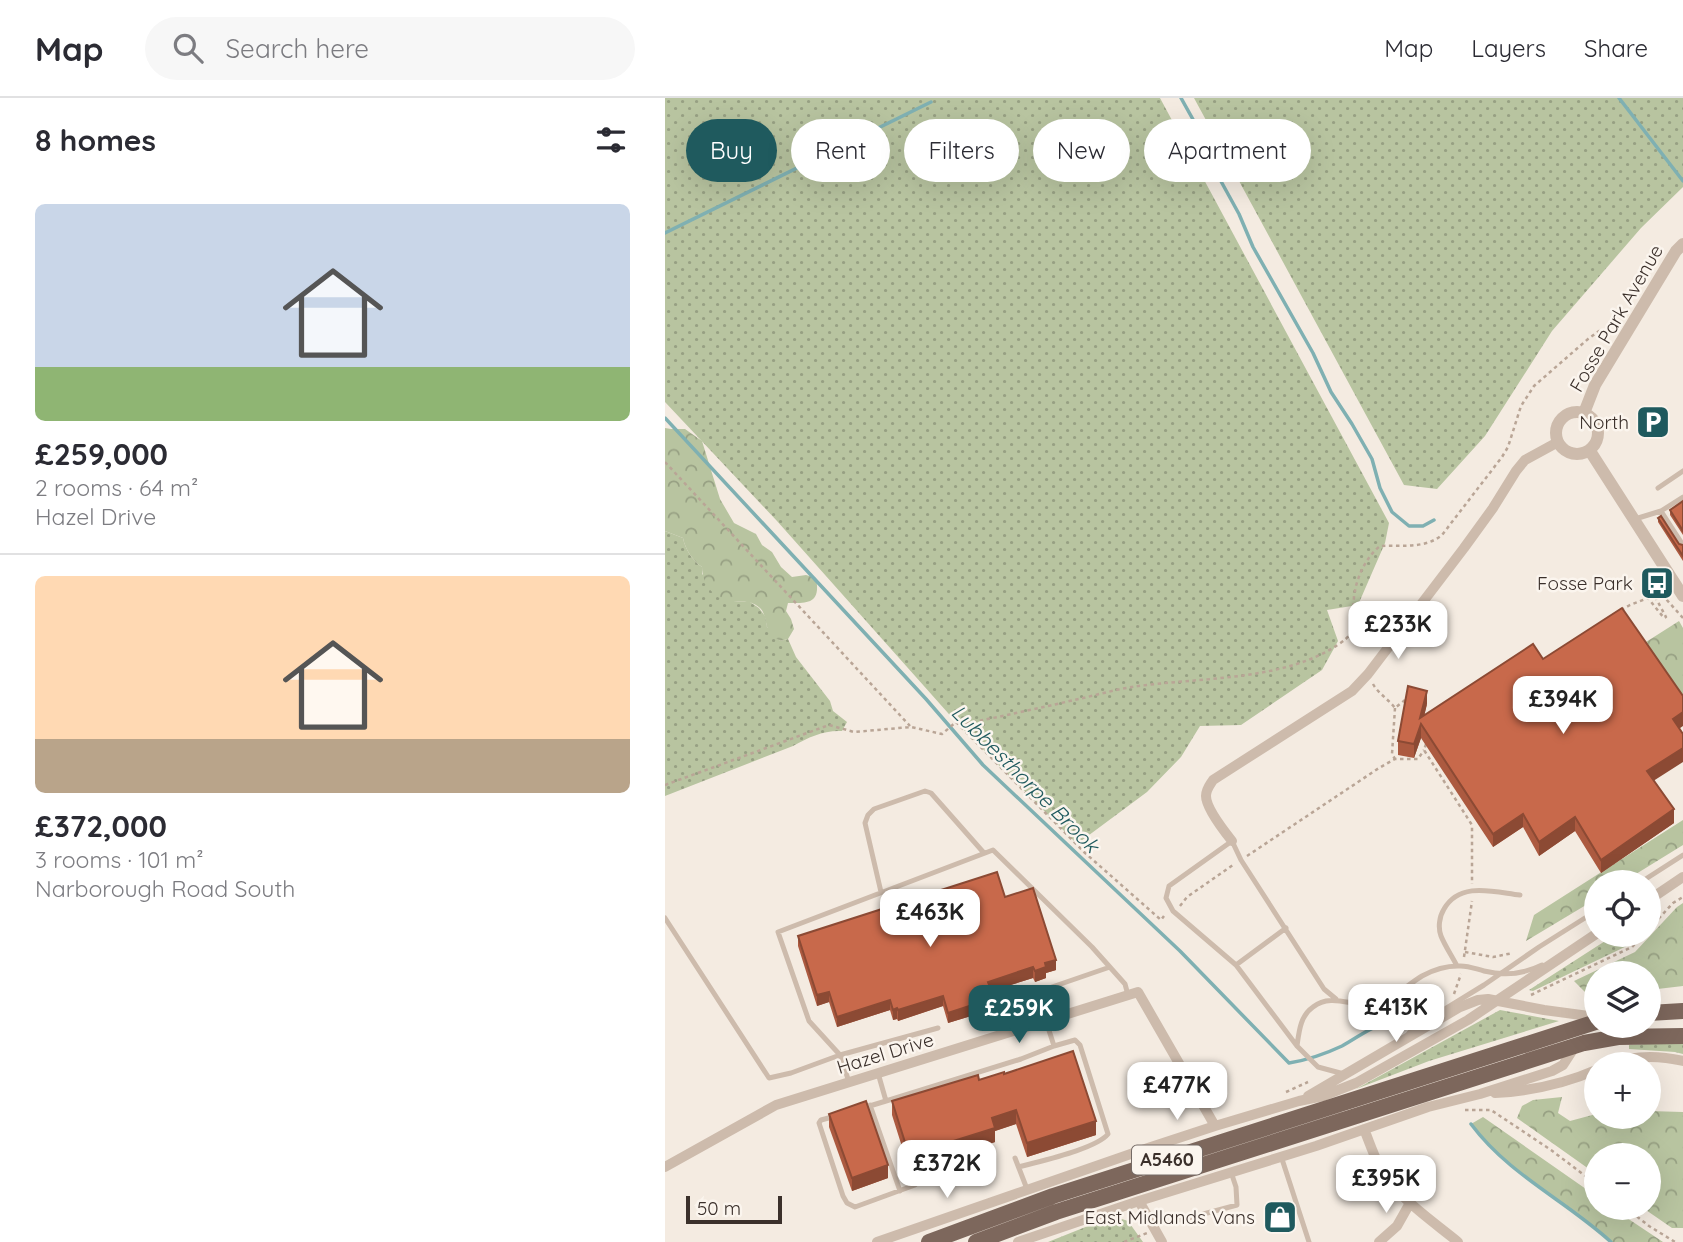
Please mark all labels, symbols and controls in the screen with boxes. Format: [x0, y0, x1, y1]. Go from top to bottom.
search box [145, 17, 635, 80]
text: Map [35, 28, 103, 69]
icon: search [169, 29, 207, 67]
text: Search here [225, 32, 369, 65]
text: Map [1384, 33, 1433, 63]
text: Layers [1471, 33, 1546, 63]
text: Share [1584, 33, 1648, 63]
chip: Buy [686, 119, 777, 182]
chip: Rent [791, 119, 890, 182]
chip: Filters [904, 119, 1019, 182]
chip: New [1033, 119, 1130, 182]
chip: Apartment [1144, 119, 1311, 182]
text: 8 homes [35, 121, 156, 159]
icon: filters [592, 121, 630, 159]
street label: Fosse Park Avenue [1564, 240, 1668, 396]
icon: home [270, 250, 396, 376]
parking icon: North [1634, 403, 1672, 441]
place label: North [1579, 410, 1629, 434]
text: £259,000 [35, 435, 168, 473]
text: 2 rooms · 64 m² [35, 473, 198, 502]
text: Hazel Drive [35, 502, 156, 531]
bus stop icon: Fosse Park [1638, 564, 1676, 602]
place label: Fosse Park [1537, 571, 1633, 595]
pin: £233K [1349, 602, 1447, 661]
text: £233K [1364, 609, 1432, 638]
icon: home [270, 622, 396, 748]
pin: £394K [1514, 676, 1612, 736]
text: £394K [1529, 684, 1597, 713]
water label: Lubbesthorpe Brook [946, 699, 1106, 859]
text: £372,000 [35, 807, 167, 845]
text: 3 rooms · 101 m² [35, 845, 204, 874]
map controls [1584, 870, 1661, 1220]
button: locate [1584, 870, 1661, 947]
text: Narborough Road South [35, 874, 295, 903]
pin: £463K [881, 890, 979, 949]
text: £463K [896, 897, 964, 926]
button: layers [1584, 961, 1661, 1038]
pin: £413K [1347, 984, 1445, 1044]
pin: £259K [970, 986, 1068, 1045]
text: £413K [1364, 992, 1428, 1021]
text: £259K [985, 993, 1053, 1022]
street label: Hazel Drive [834, 1027, 936, 1079]
button: + [1584, 1052, 1661, 1129]
pin: £477K [1128, 1062, 1226, 1122]
text: £477K [1143, 1070, 1211, 1099]
pin: £372K [898, 1140, 996, 1200]
button: − [1584, 1143, 1661, 1220]
road number: A5460 [1132, 1146, 1202, 1175]
text: £372K [913, 1148, 981, 1177]
pin: £395K [1337, 1156, 1435, 1215]
text: £395K [1352, 1163, 1420, 1192]
scale bar [686, 1193, 782, 1225]
text: 50 m [697, 1196, 741, 1220]
shop icon: East Midlands Vans [1261, 1198, 1299, 1236]
place label: East Midlands Vans [1085, 1205, 1255, 1229]

